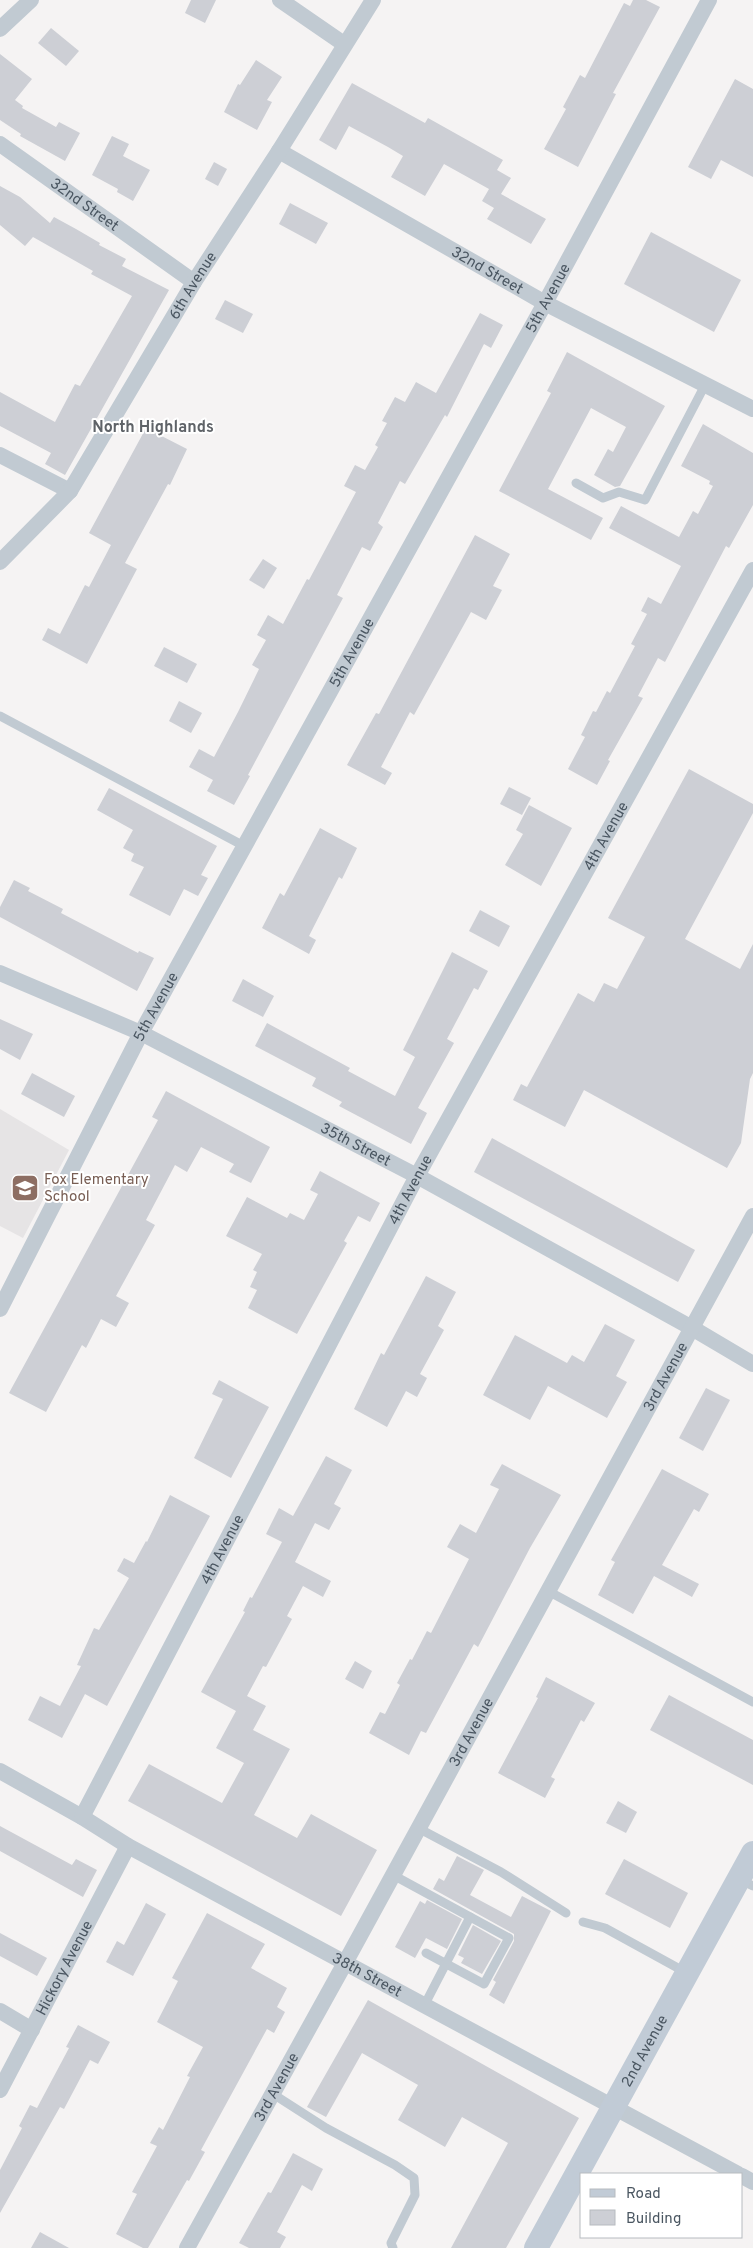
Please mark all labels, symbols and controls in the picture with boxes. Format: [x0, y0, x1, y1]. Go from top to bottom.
street label: 32nd Street [46, 175, 122, 236]
street label: 32nd Street [447, 243, 526, 299]
street label: 6th Avenue [166, 249, 222, 323]
street label: 5th Avenue [522, 261, 576, 337]
district label: North Highlands [92, 418, 214, 438]
street label: 5th Avenue [326, 615, 380, 691]
street label: 4th Avenue [580, 799, 634, 875]
street label: 5th Avenue [130, 969, 184, 1045]
street label: 35th Street [316, 1119, 394, 1172]
street label: 4th Avenue [385, 1152, 438, 1228]
place label: Fox Elementary School [44, 1171, 149, 1207]
school or university icon: Fox Elementary School [10, 1173, 40, 1203]
street label: 3rd Avenue [640, 1339, 693, 1415]
street label: 4th Avenue [197, 1512, 249, 1588]
street label: 3rd Avenue [446, 1695, 499, 1771]
street label: Hickory Avenue [33, 1918, 98, 2019]
street label: 38th Street [328, 1949, 405, 2002]
street label: 2nd Avenue [618, 2012, 673, 2091]
street label: 3rd Avenue [251, 2050, 304, 2126]
legend [580, 2173, 743, 2238]
text: Road [626, 2185, 661, 2204]
text: Building [626, 2210, 681, 2229]

